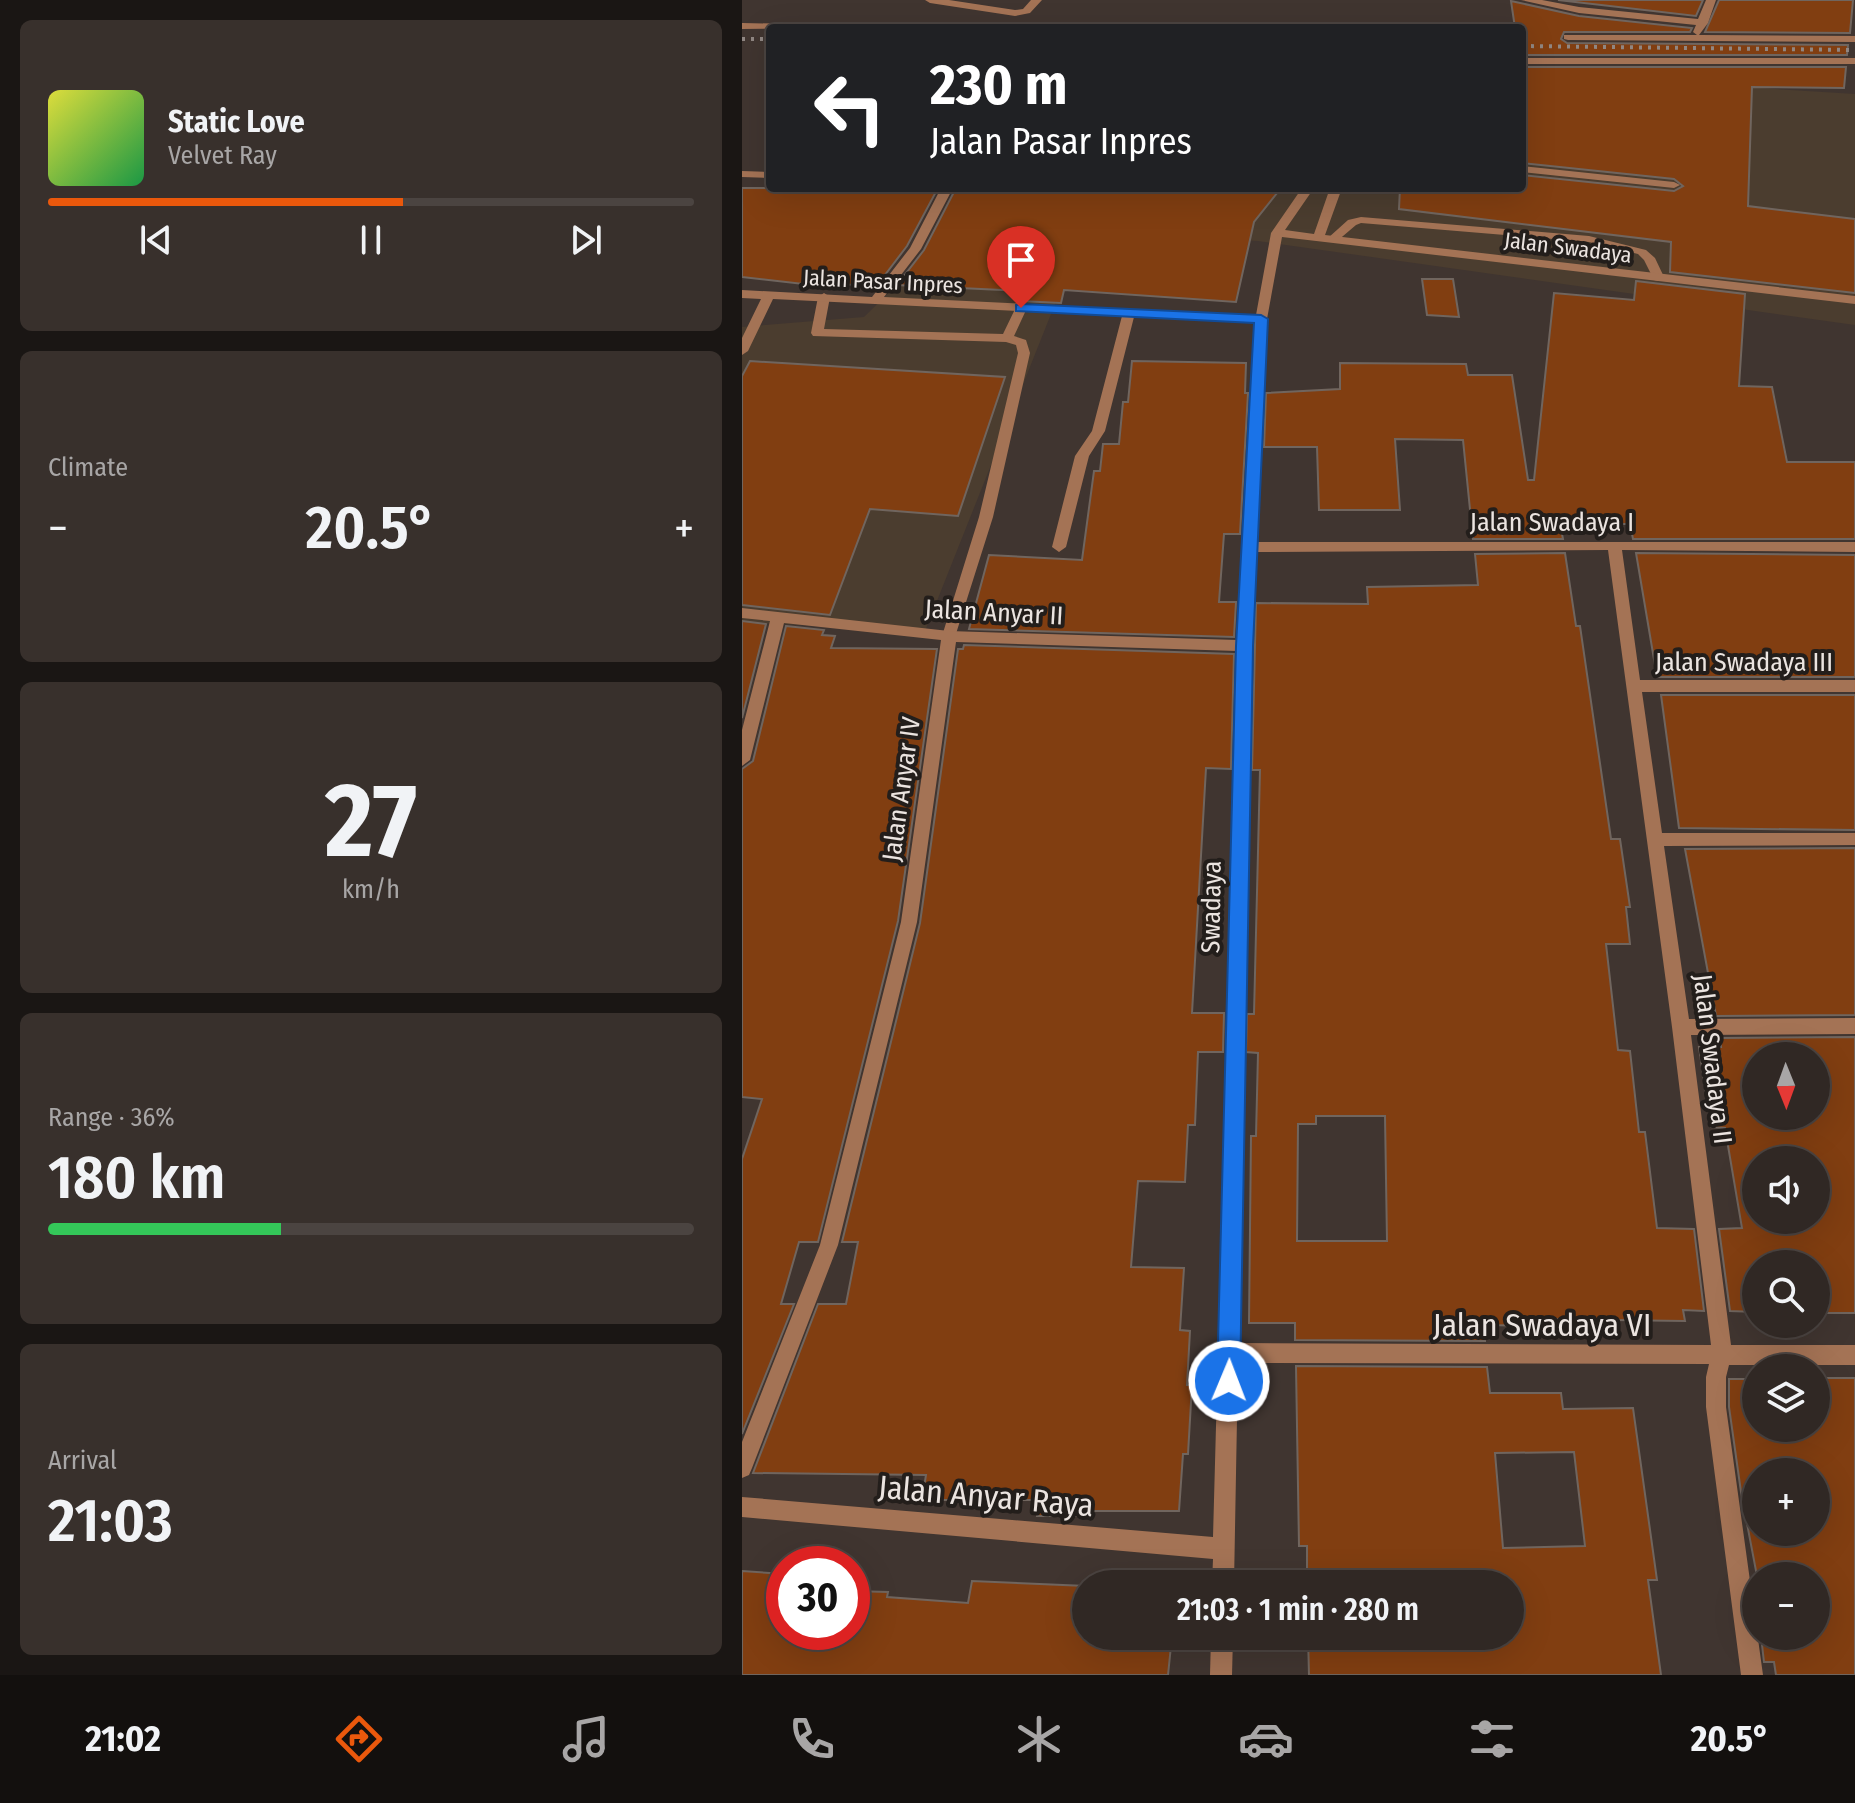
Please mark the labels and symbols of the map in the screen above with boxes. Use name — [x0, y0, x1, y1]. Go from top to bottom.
pin — [987, 226, 1055, 308]
street label: Jalan Swadaya — [1503, 226, 1633, 269]
street label: Jalan Pasar Inpres — [802, 264, 964, 299]
street label: Jalan Swadaya I — [1470, 507, 1634, 538]
street label: Jalan Anyar II — [924, 593, 1064, 632]
street label: Jalan Swadaya III — [1655, 647, 1833, 678]
street label: Jalan Anyar IV — [876, 714, 927, 863]
street label: Swadaya — [1195, 860, 1228, 954]
street label: Jalan Swadaya II — [1687, 972, 1738, 1146]
north arrow — [1742, 1042, 1830, 1130]
street label: Jalan Swadaya VI — [1433, 1306, 1651, 1344]
position arrow — [1187, 1339, 1271, 1423]
street label: Jalan Anyar Raya — [877, 1468, 1095, 1524]
speed limit sign: 30 — [766, 1546, 870, 1650]

